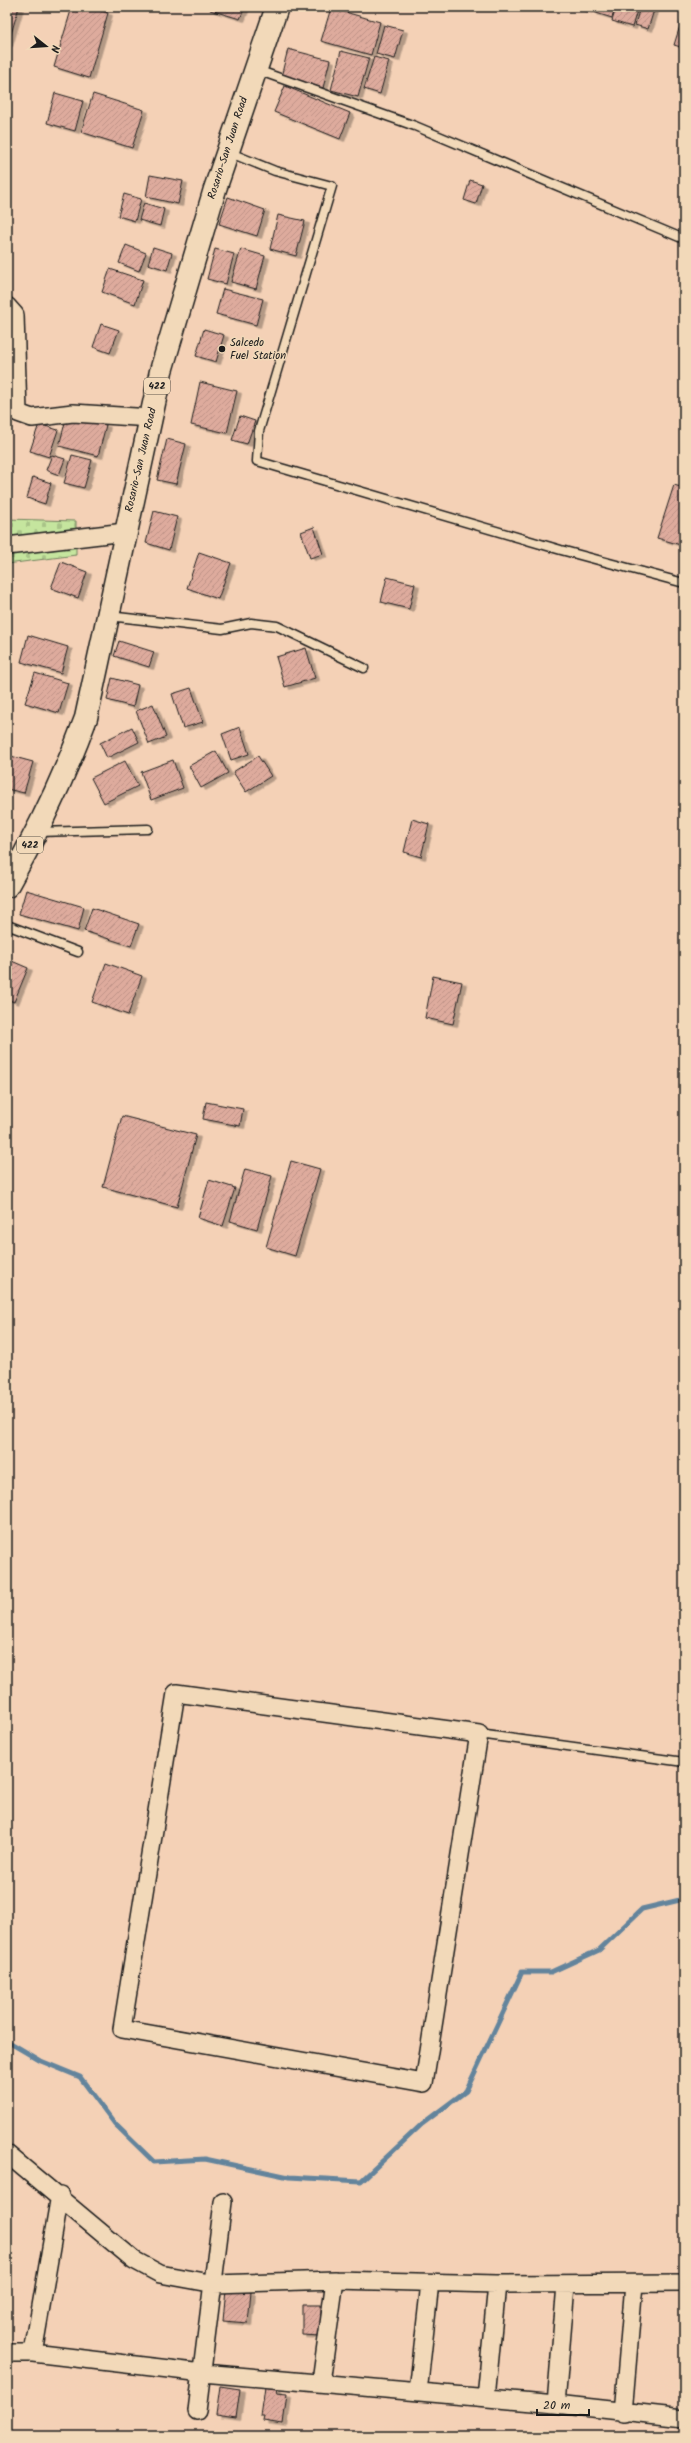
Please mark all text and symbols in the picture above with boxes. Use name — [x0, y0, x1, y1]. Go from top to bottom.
north arrow — [26, 26, 66, 66]
text: N — [45, 43, 64, 55]
street label: Rosario-San Juan Road — [203, 94, 253, 202]
place label: Salcedo Fuel Station — [230, 334, 286, 365]
marker: Salcedo Fuel Station — [217, 344, 227, 354]
road number: 422 — [144, 378, 170, 394]
street label: Rosario-San Juan Road — [120, 405, 162, 514]
road number: 422 — [17, 837, 43, 853]
scale bar — [537, 2391, 589, 2417]
text: 20 m — [543, 2396, 571, 2415]

